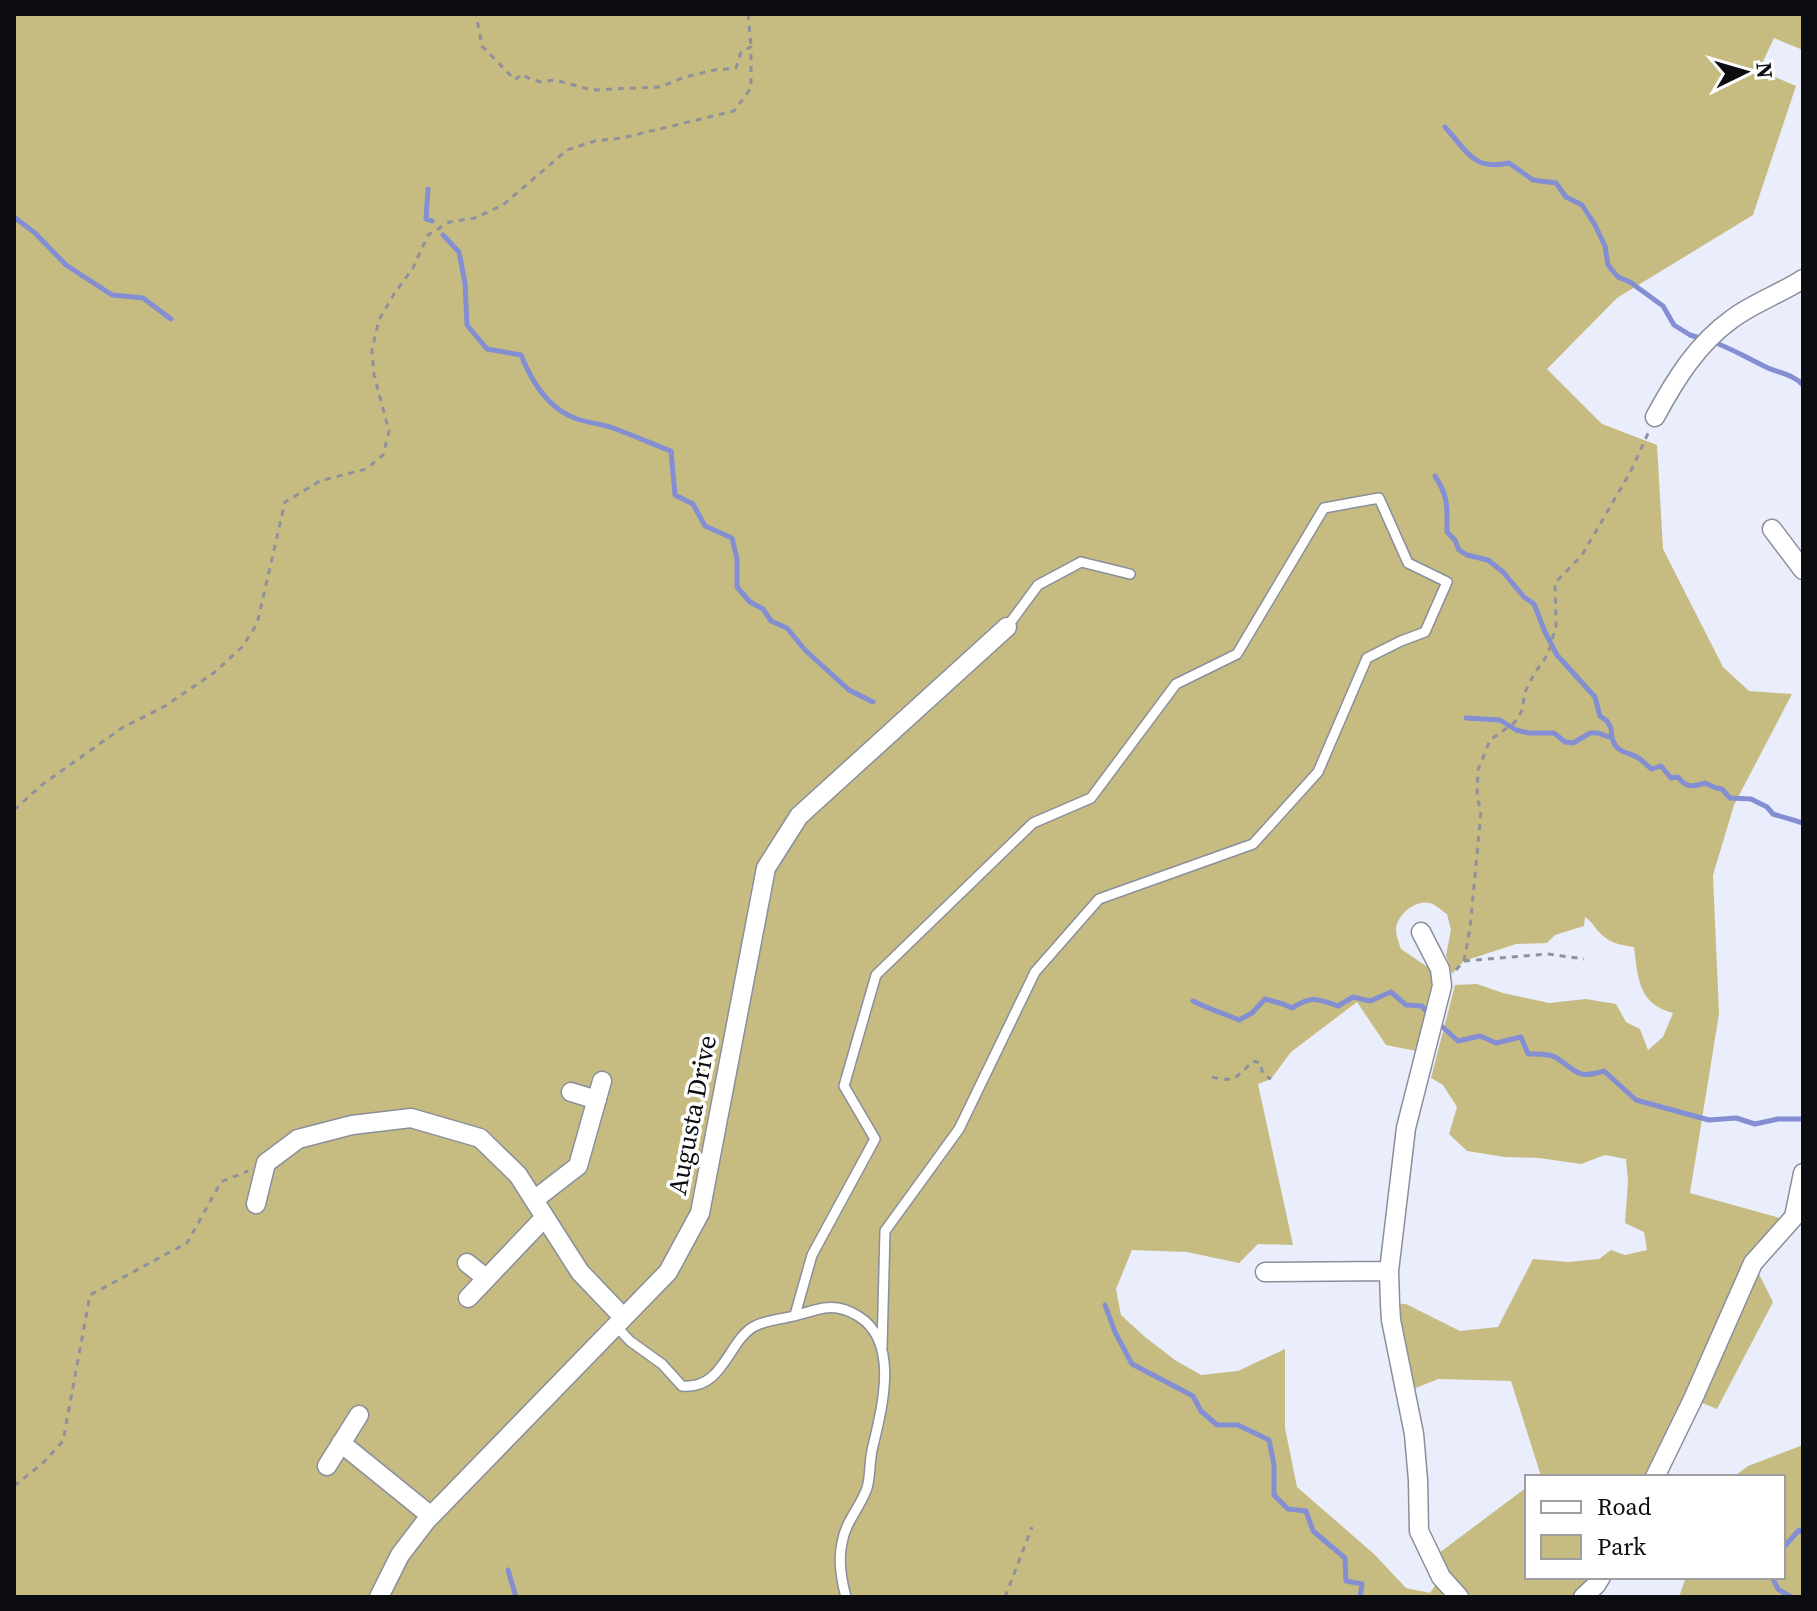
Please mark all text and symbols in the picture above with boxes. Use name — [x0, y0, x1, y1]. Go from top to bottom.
north arrow — [1705, 32, 1785, 112]
text: N — [1749, 61, 1781, 80]
street label: Augusta Drive — [659, 1032, 725, 1198]
legend — [1525, 1475, 1785, 1579]
text: Road — [1597, 1490, 1652, 1523]
text: Park — [1597, 1530, 1647, 1563]

